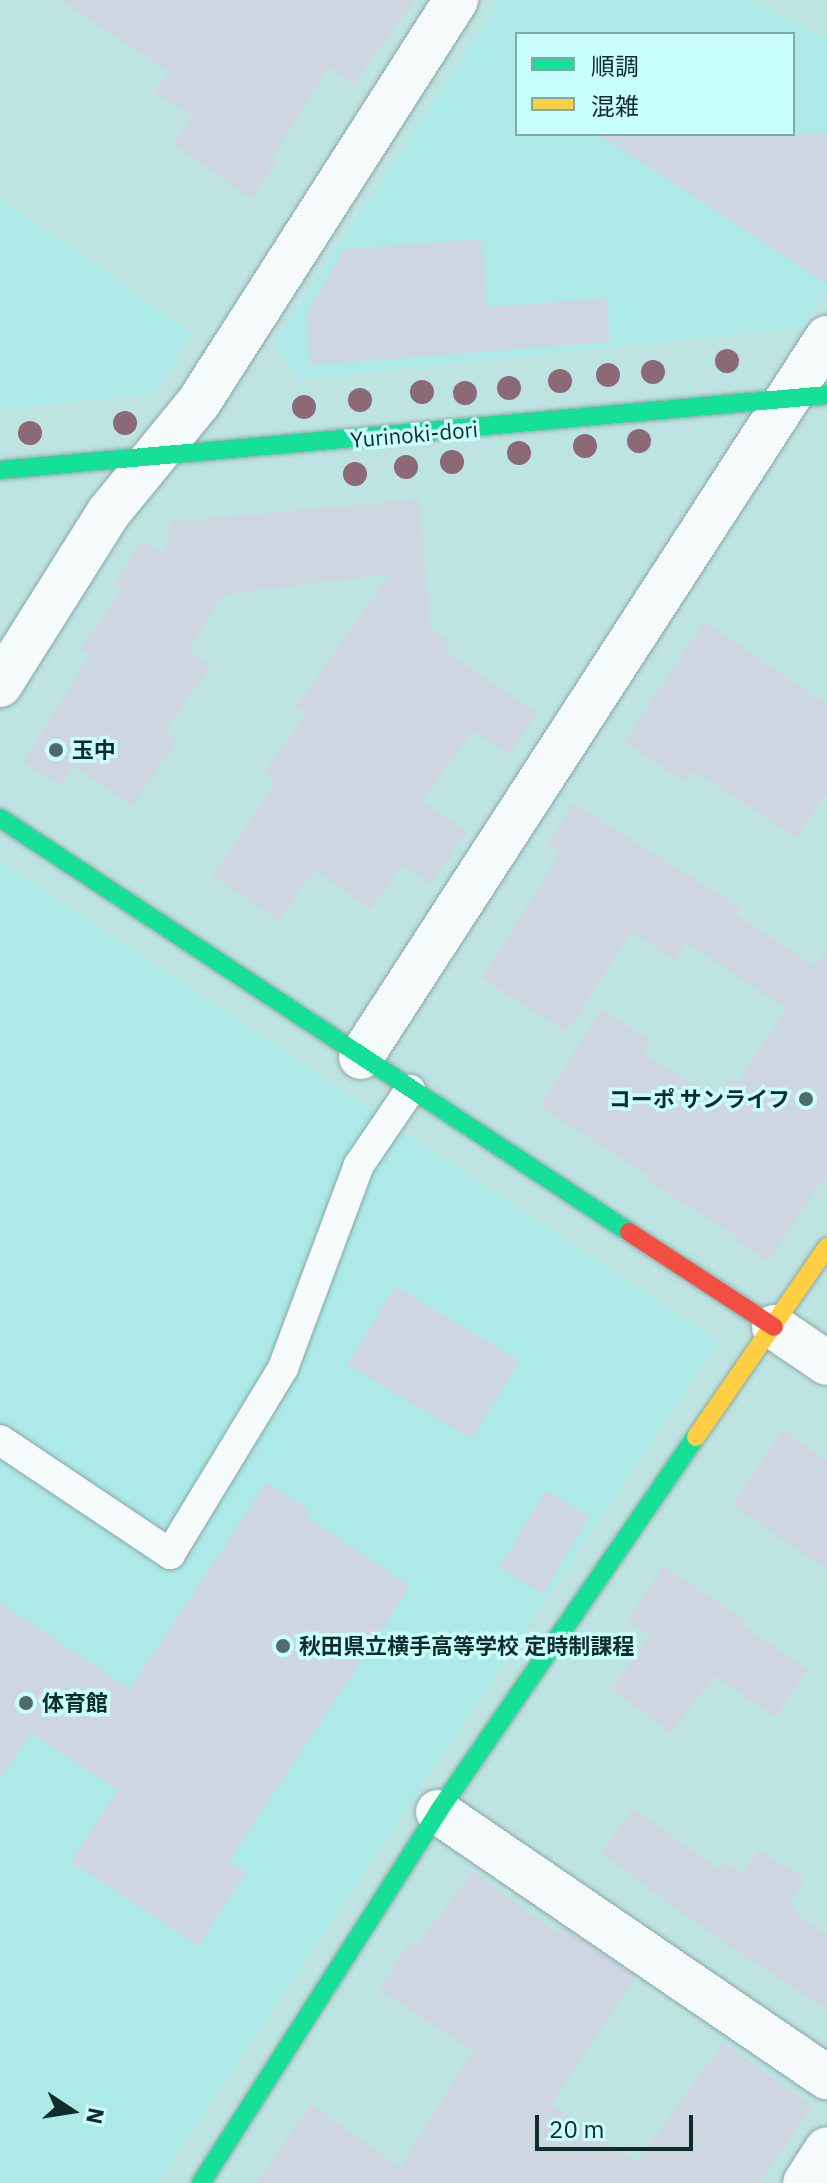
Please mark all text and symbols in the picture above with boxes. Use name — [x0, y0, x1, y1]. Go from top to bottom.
legend — [515, 32, 795, 136]
text: 順調 — [591, 50, 639, 82]
text: 混雑 — [591, 90, 639, 122]
street label: Yurinoki-dori — [349, 415, 479, 453]
place label: 玉中 — [72, 737, 116, 763]
marker: 玉中 — [47, 741, 65, 759]
place label: コーポ サンライフ — [609, 1086, 790, 1112]
marker: コーポ サンライフ — [797, 1090, 815, 1108]
place label: 秋田県立横手高等学校 定時制課程 — [299, 1633, 634, 1659]
marker: 秋田県立横手高等学校 定時制課程 — [274, 1637, 292, 1655]
place label: 体育館 — [42, 1690, 108, 1716]
marker: 体育館 — [17, 1694, 35, 1712]
north arrow — [32, 2071, 112, 2151]
scale bar — [539, 2099, 697, 2149]
text: N — [80, 2105, 112, 2127]
text: 20 m — [549, 2113, 604, 2145]

